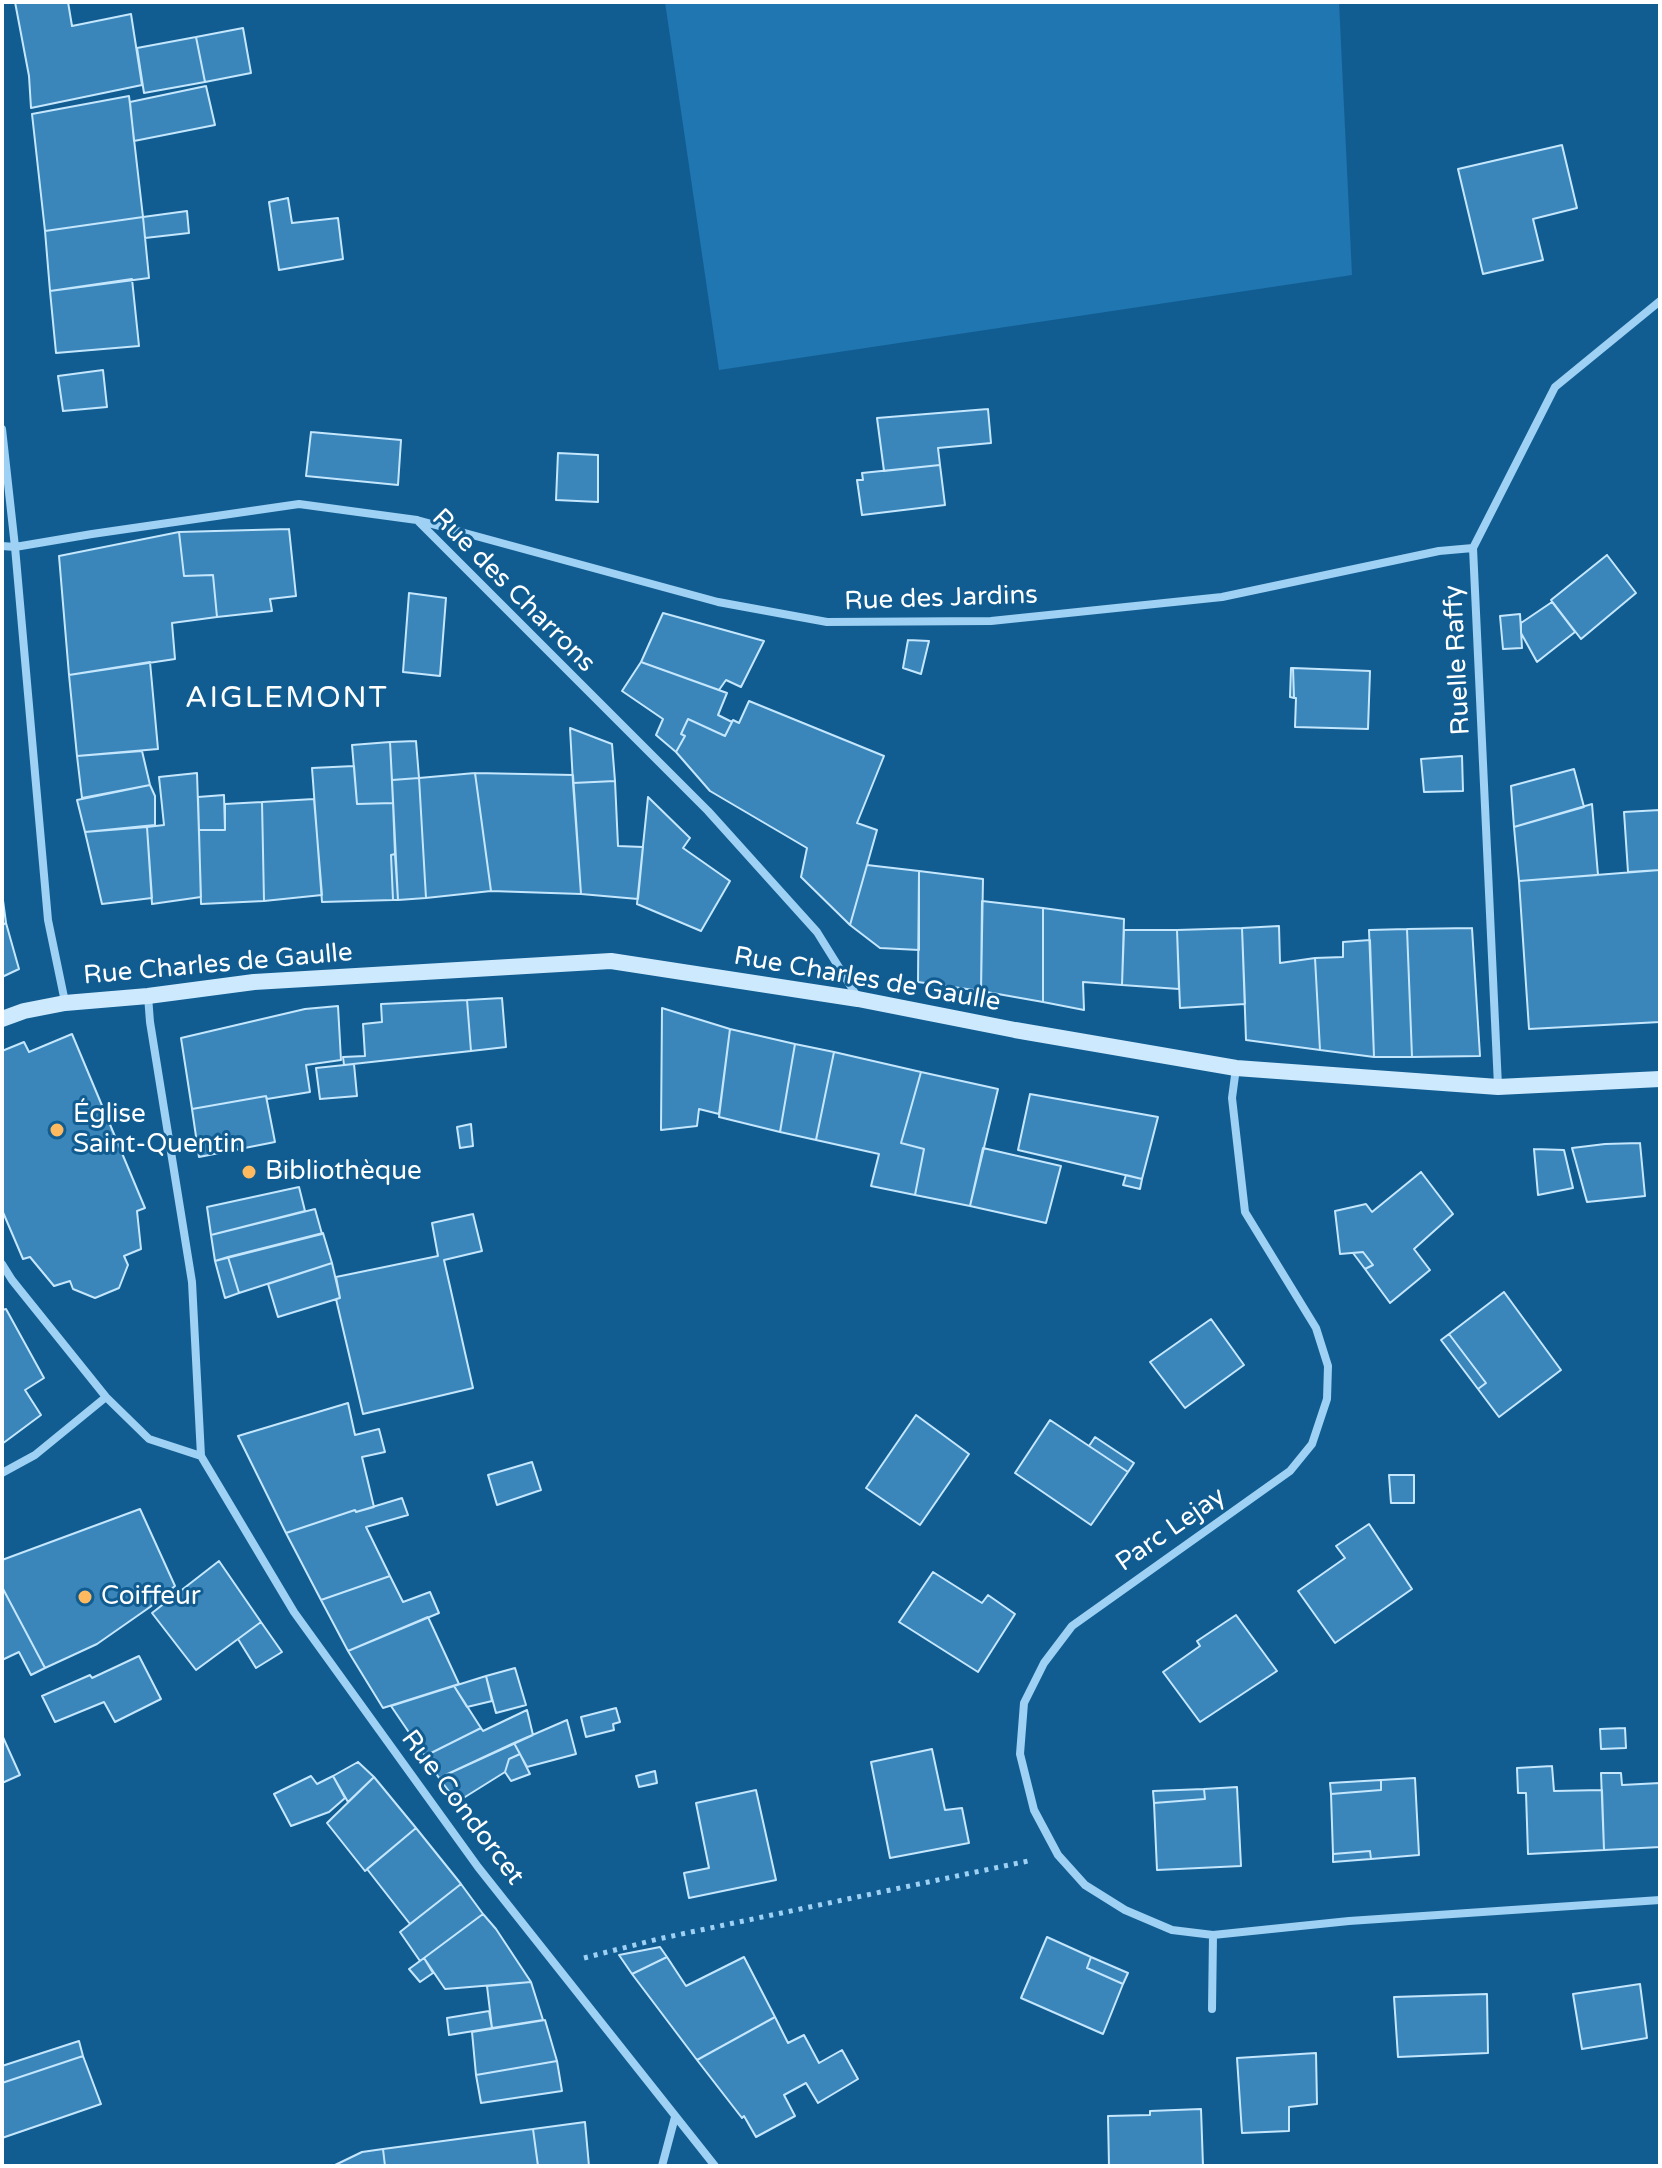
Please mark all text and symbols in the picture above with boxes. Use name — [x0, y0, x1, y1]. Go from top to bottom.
street label: Rue des Charrons — [425, 503, 601, 679]
street label: Rue des Jardins — [844, 580, 1038, 618]
street label: Ruelle Raffy — [1438, 584, 1478, 736]
district label: AIGLEMONT — [185, 681, 389, 717]
street label: Rue Charles de Gaulle — [82, 938, 354, 992]
street label: Rue Charles de Gaulle — [731, 941, 1003, 1019]
place label: Église Saint-Quentin — [73, 1099, 245, 1160]
marker: Église Saint-Quentin — [48, 1121, 66, 1139]
place label: Bibliothèque — [265, 1156, 422, 1188]
marker: Bibliothèque — [240, 1163, 258, 1181]
street label: Parc Lejay — [1110, 1481, 1232, 1579]
place label: Coiffeur — [101, 1581, 201, 1613]
marker: Coiffeur — [76, 1588, 94, 1606]
street label: Rue Condorcet — [394, 1725, 530, 1891]

